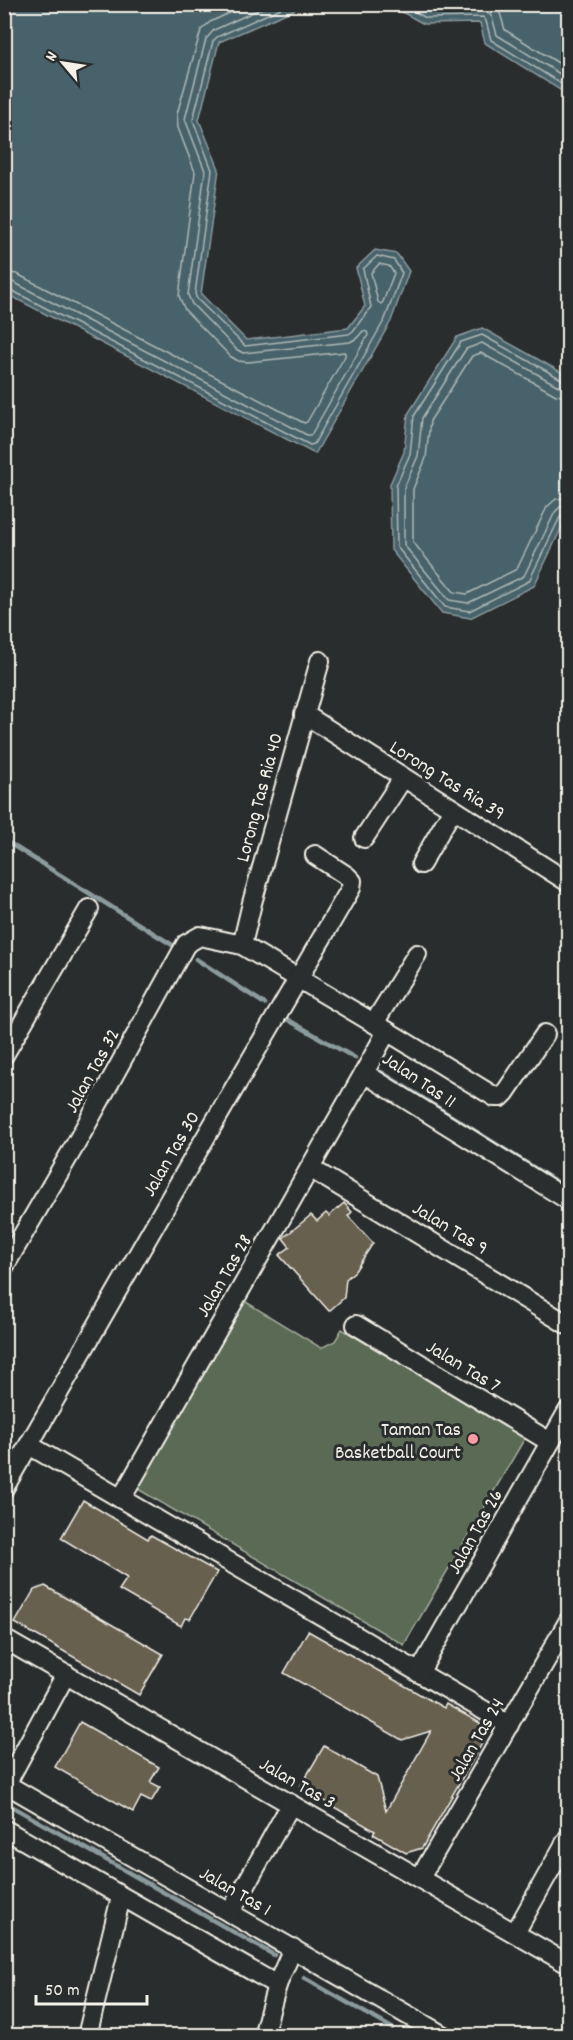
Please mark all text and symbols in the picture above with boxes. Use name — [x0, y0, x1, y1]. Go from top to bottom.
north arrow — [33, 33, 93, 93]
text: N — [40, 48, 64, 66]
street label: Lorong Tas Ria 40 — [230, 730, 292, 866]
street label: Lorong Tas Ria 39 — [383, 735, 510, 828]
street label: Jalan Tas 32 — [59, 1024, 128, 1119]
street label: Jalan Tas 11 — [376, 1046, 461, 1117]
street label: Jalan Tas 30 — [137, 1106, 208, 1203]
street label: Jalan Tas 9 — [406, 1196, 493, 1263]
street label: Jalan Tas 28 — [191, 1230, 261, 1323]
street label: Jalan Tas 7 — [420, 1334, 505, 1401]
place label: Taman Tas Basketball Court — [335, 1417, 461, 1468]
marker: Taman Tas Basketball Court — [466, 1432, 480, 1446]
street label: Jalan Tas 26 — [442, 1485, 512, 1580]
street label: Jalan Tas 24 — [442, 1694, 513, 1787]
street label: Jalan Tas 3 — [253, 1752, 340, 1818]
street label: Jalan Tas 1 — [193, 1861, 276, 1925]
scale bar — [36, 1968, 147, 2006]
text: 50 m — [45, 1979, 80, 2004]

